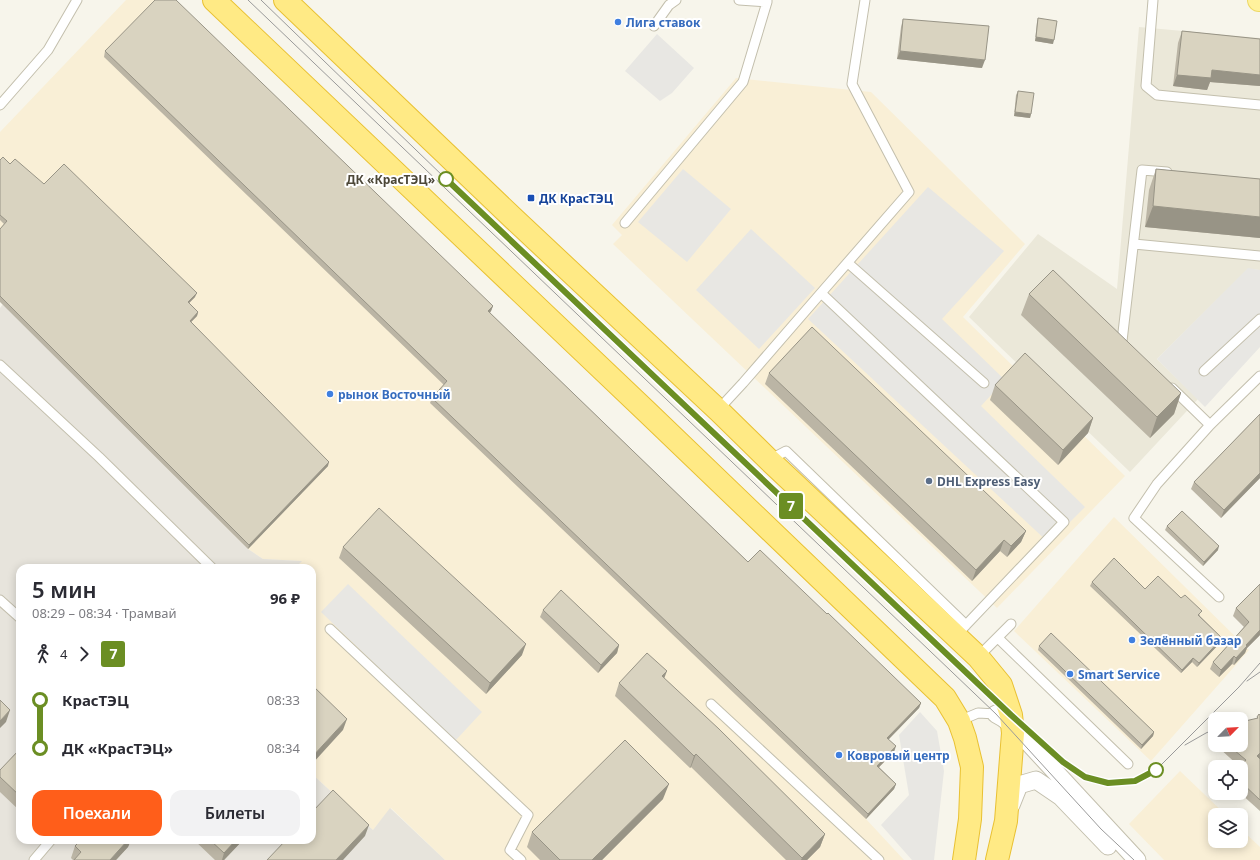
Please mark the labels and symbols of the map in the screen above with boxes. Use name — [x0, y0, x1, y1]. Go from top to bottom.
place label: Лига ставок — [626, 14, 701, 31]
marker: Лига ставок — [613, 17, 623, 27]
place label: ДК «КрасТЭЦ» — [346, 171, 435, 188]
marker: ДК «КрасТЭЦ» — [438, 171, 454, 187]
place label: ДК КрасТЭЦ — [539, 190, 614, 207]
marker: ДК КрасТЭЦ — [526, 193, 536, 203]
place label: рынок Восточный — [338, 386, 451, 403]
marker: рынок Восточный — [325, 389, 335, 399]
place label: DHL Express Easy — [937, 473, 1040, 490]
marker: DHL Express Easy — [924, 476, 934, 486]
line badge: 7 — [778, 493, 804, 519]
place label: Зелённый базар — [1140, 632, 1242, 649]
marker: Зелённый базар — [1127, 635, 1137, 645]
place label: Smart Service — [1078, 666, 1160, 683]
marker: Smart Service — [1065, 669, 1075, 679]
north arrow — [1208, 712, 1248, 752]
place label: Ковровый центр — [847, 747, 950, 764]
marker: Ковровый центр — [834, 750, 844, 760]
unlabelled marker — [1148, 762, 1164, 778]

